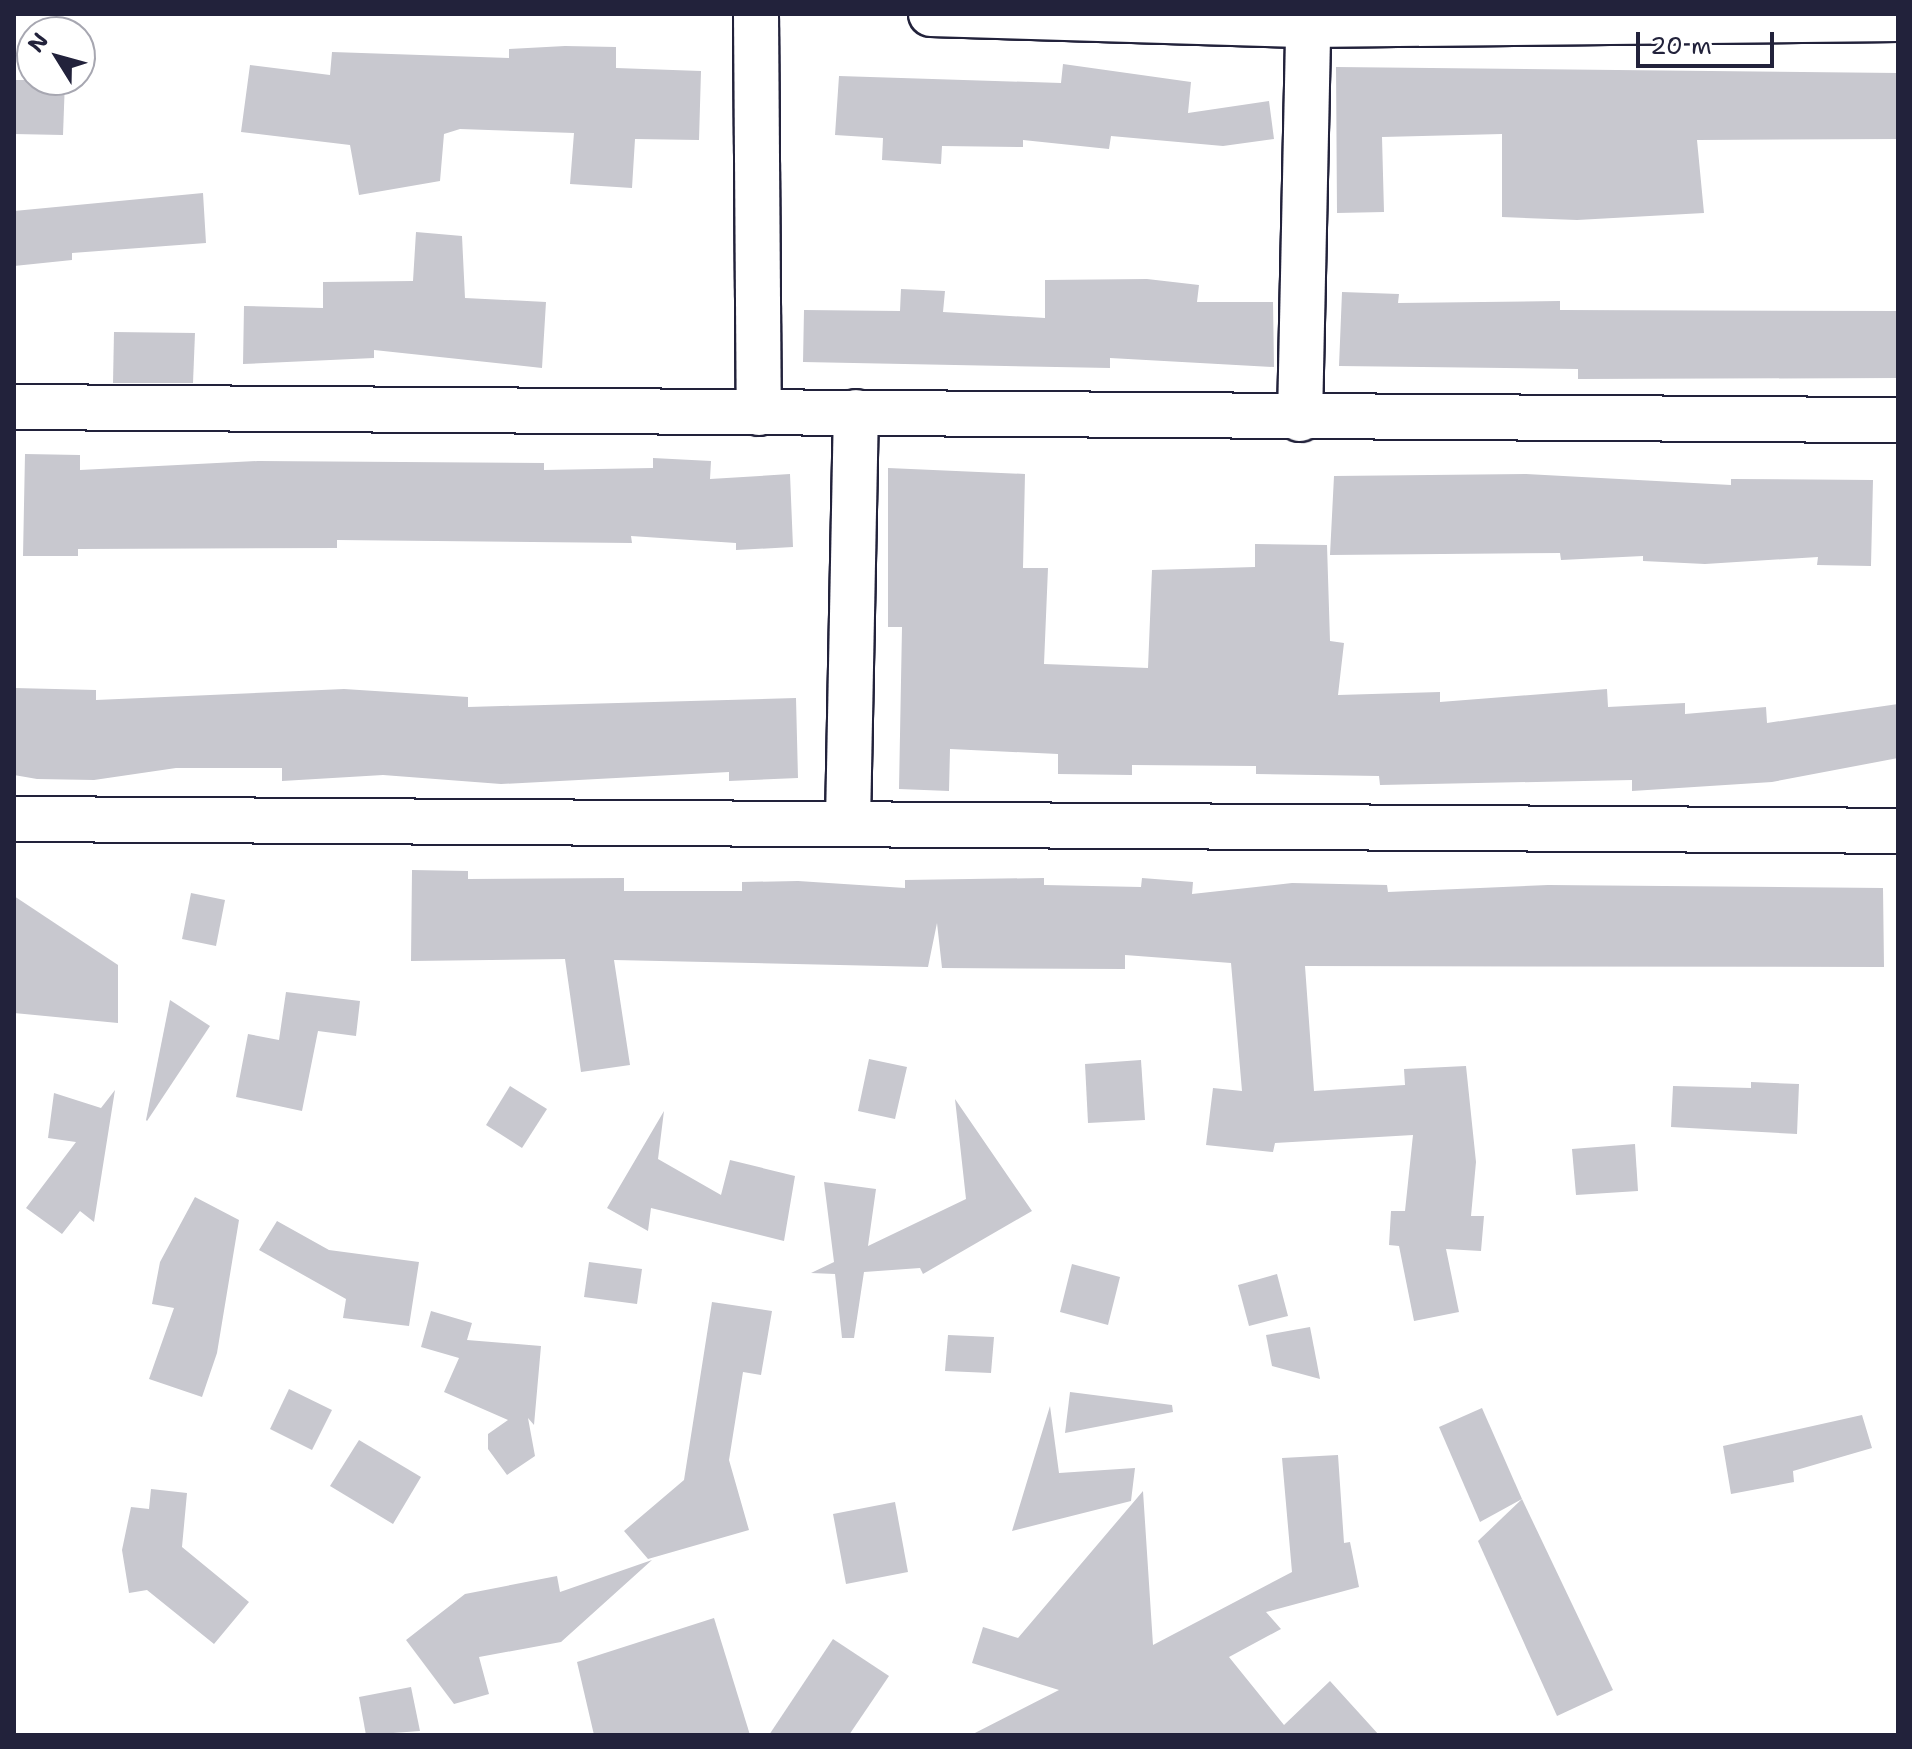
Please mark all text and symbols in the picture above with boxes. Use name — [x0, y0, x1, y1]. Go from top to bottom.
north arrow — [16, 16, 96, 96]
scale bar — [1640, 16, 1778, 66]
text: N — [21, 27, 55, 58]
text: 20 m — [1650, 30, 1712, 62]

